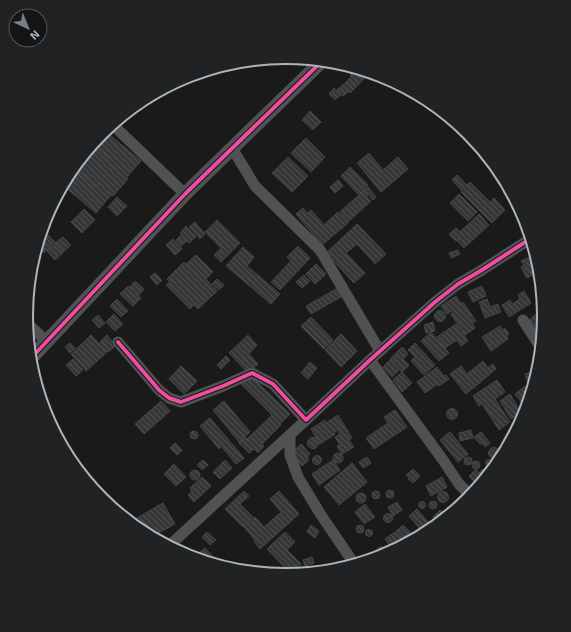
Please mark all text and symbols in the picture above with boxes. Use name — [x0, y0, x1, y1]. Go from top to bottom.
north arrow — [8, 8, 48, 48]
text: N — [28, 28, 43, 43]

